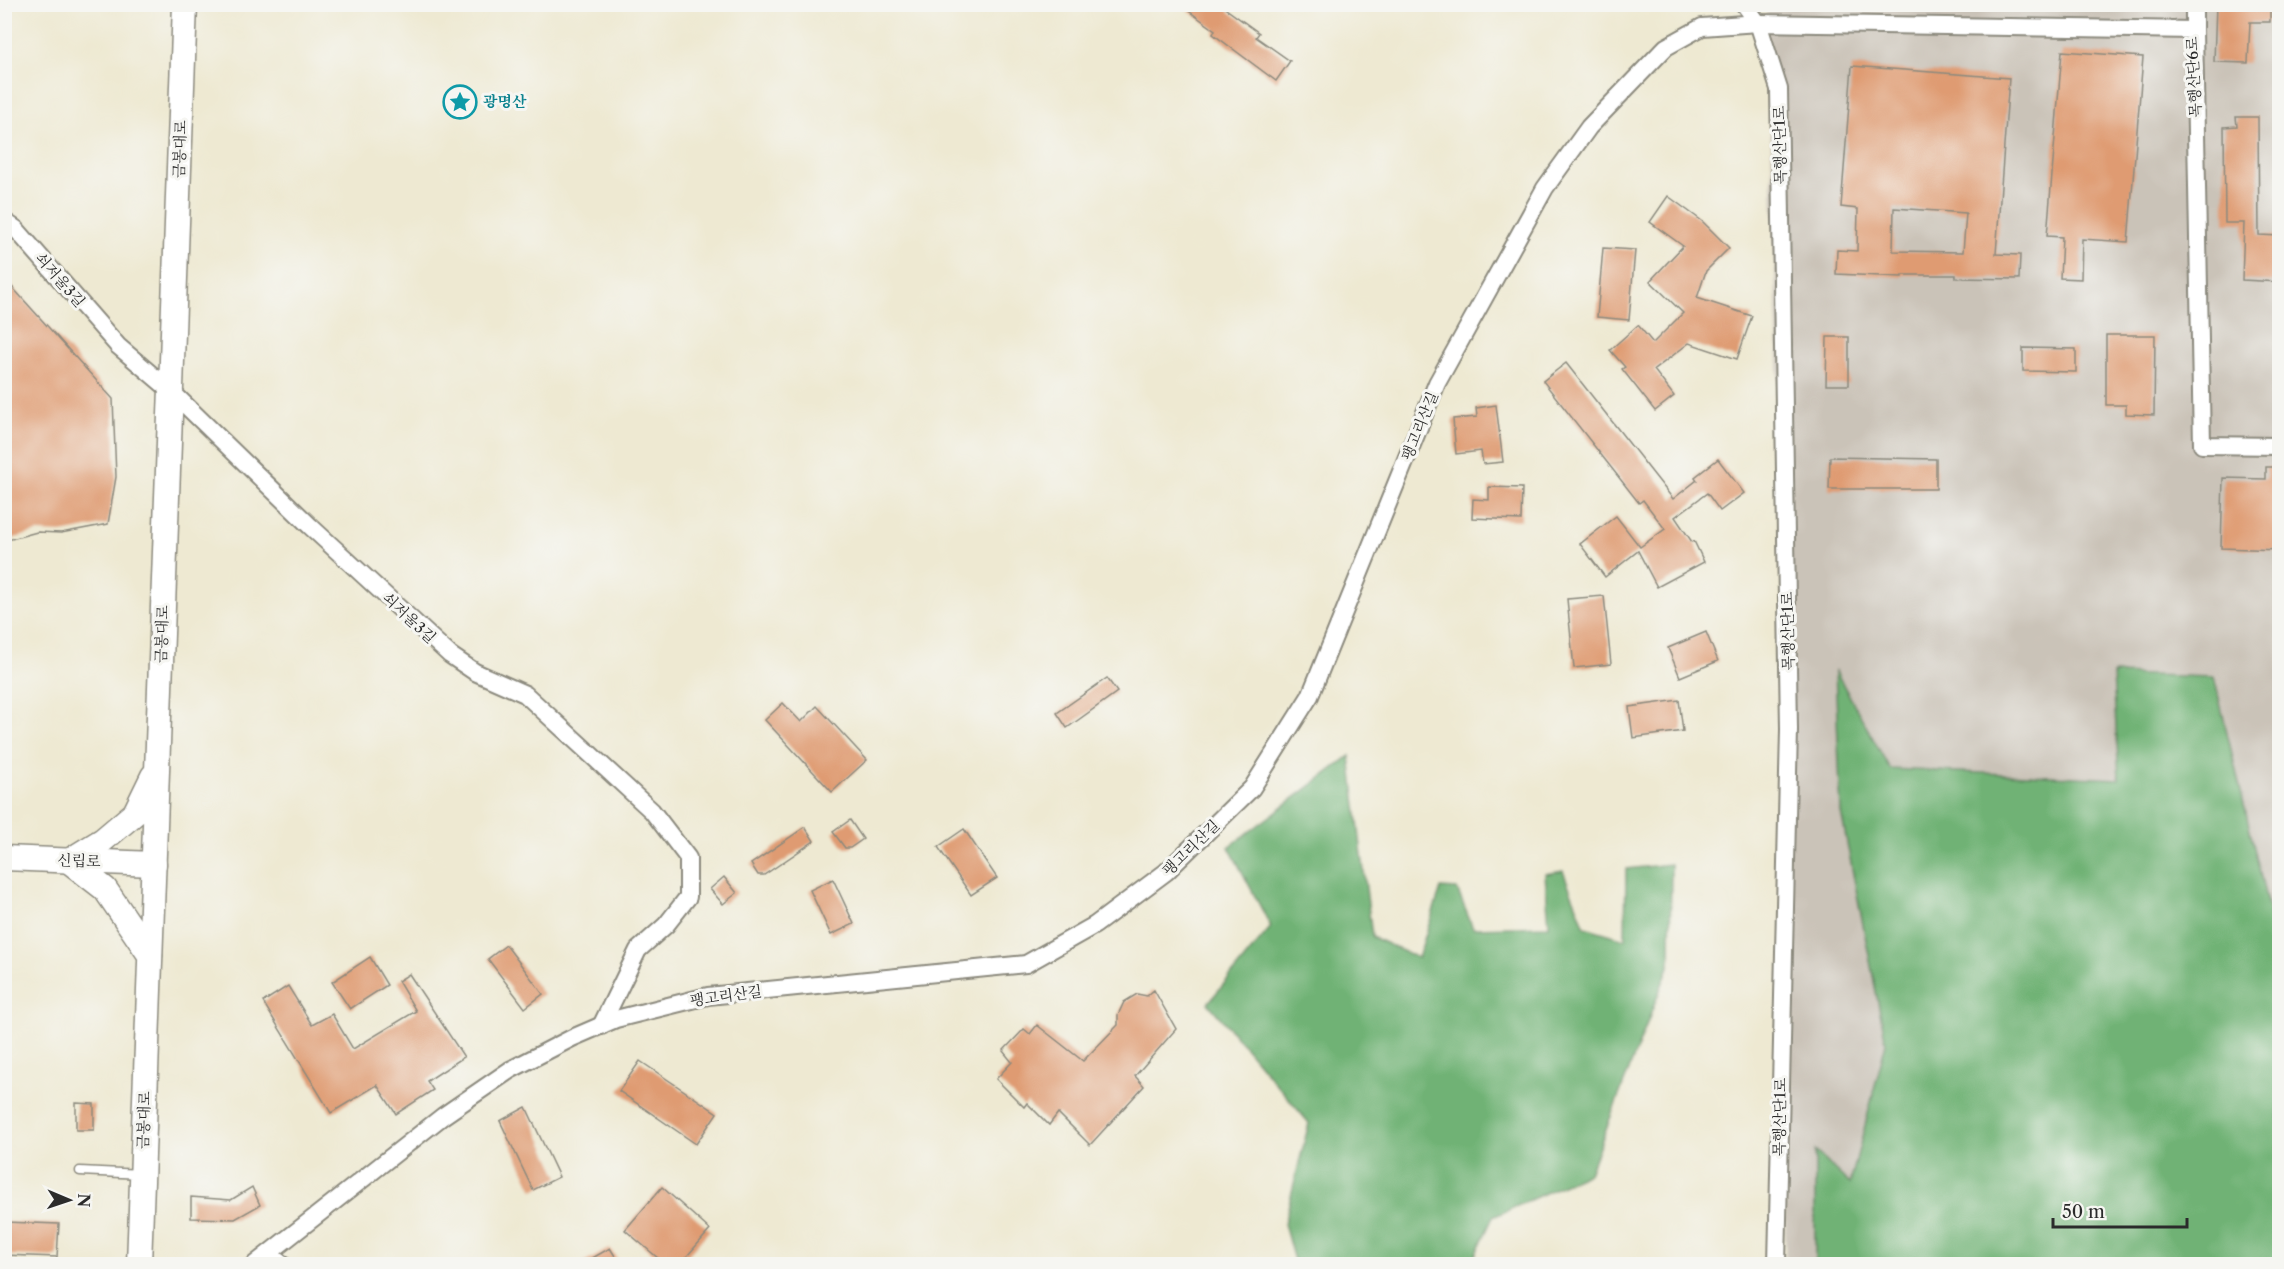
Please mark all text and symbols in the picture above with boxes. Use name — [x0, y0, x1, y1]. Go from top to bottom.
street label: 목행산단6로 — [2182, 35, 2205, 118]
place icon: 광명산 — [442, 84, 478, 120]
place label: 광명산 — [483, 92, 527, 111]
street label: 목행산단1로 — [1769, 105, 1790, 185]
street label: 금봉대로 — [169, 119, 190, 178]
street label: 쇠저울3길 — [31, 248, 89, 311]
street label: 팽고리산길 — [1397, 389, 1442, 463]
street label: 쇠저울3길 — [379, 588, 440, 647]
street label: 목행산단1로 — [1777, 591, 1798, 671]
street label: 금봉대로 — [151, 604, 172, 663]
street label: 팽고리산길 — [1158, 816, 1223, 880]
street label: 신립로 — [57, 850, 102, 871]
street label: 팽고리산길 — [689, 981, 763, 1010]
street label: 목행산단1로 — [1769, 1077, 1790, 1157]
street label: 금봉대로 — [133, 1090, 154, 1149]
north arrow — [39, 1170, 99, 1230]
scale bar — [2053, 1191, 2186, 1229]
text: N — [74, 1193, 94, 1208]
text: 50 m — [2062, 1201, 2105, 1223]

